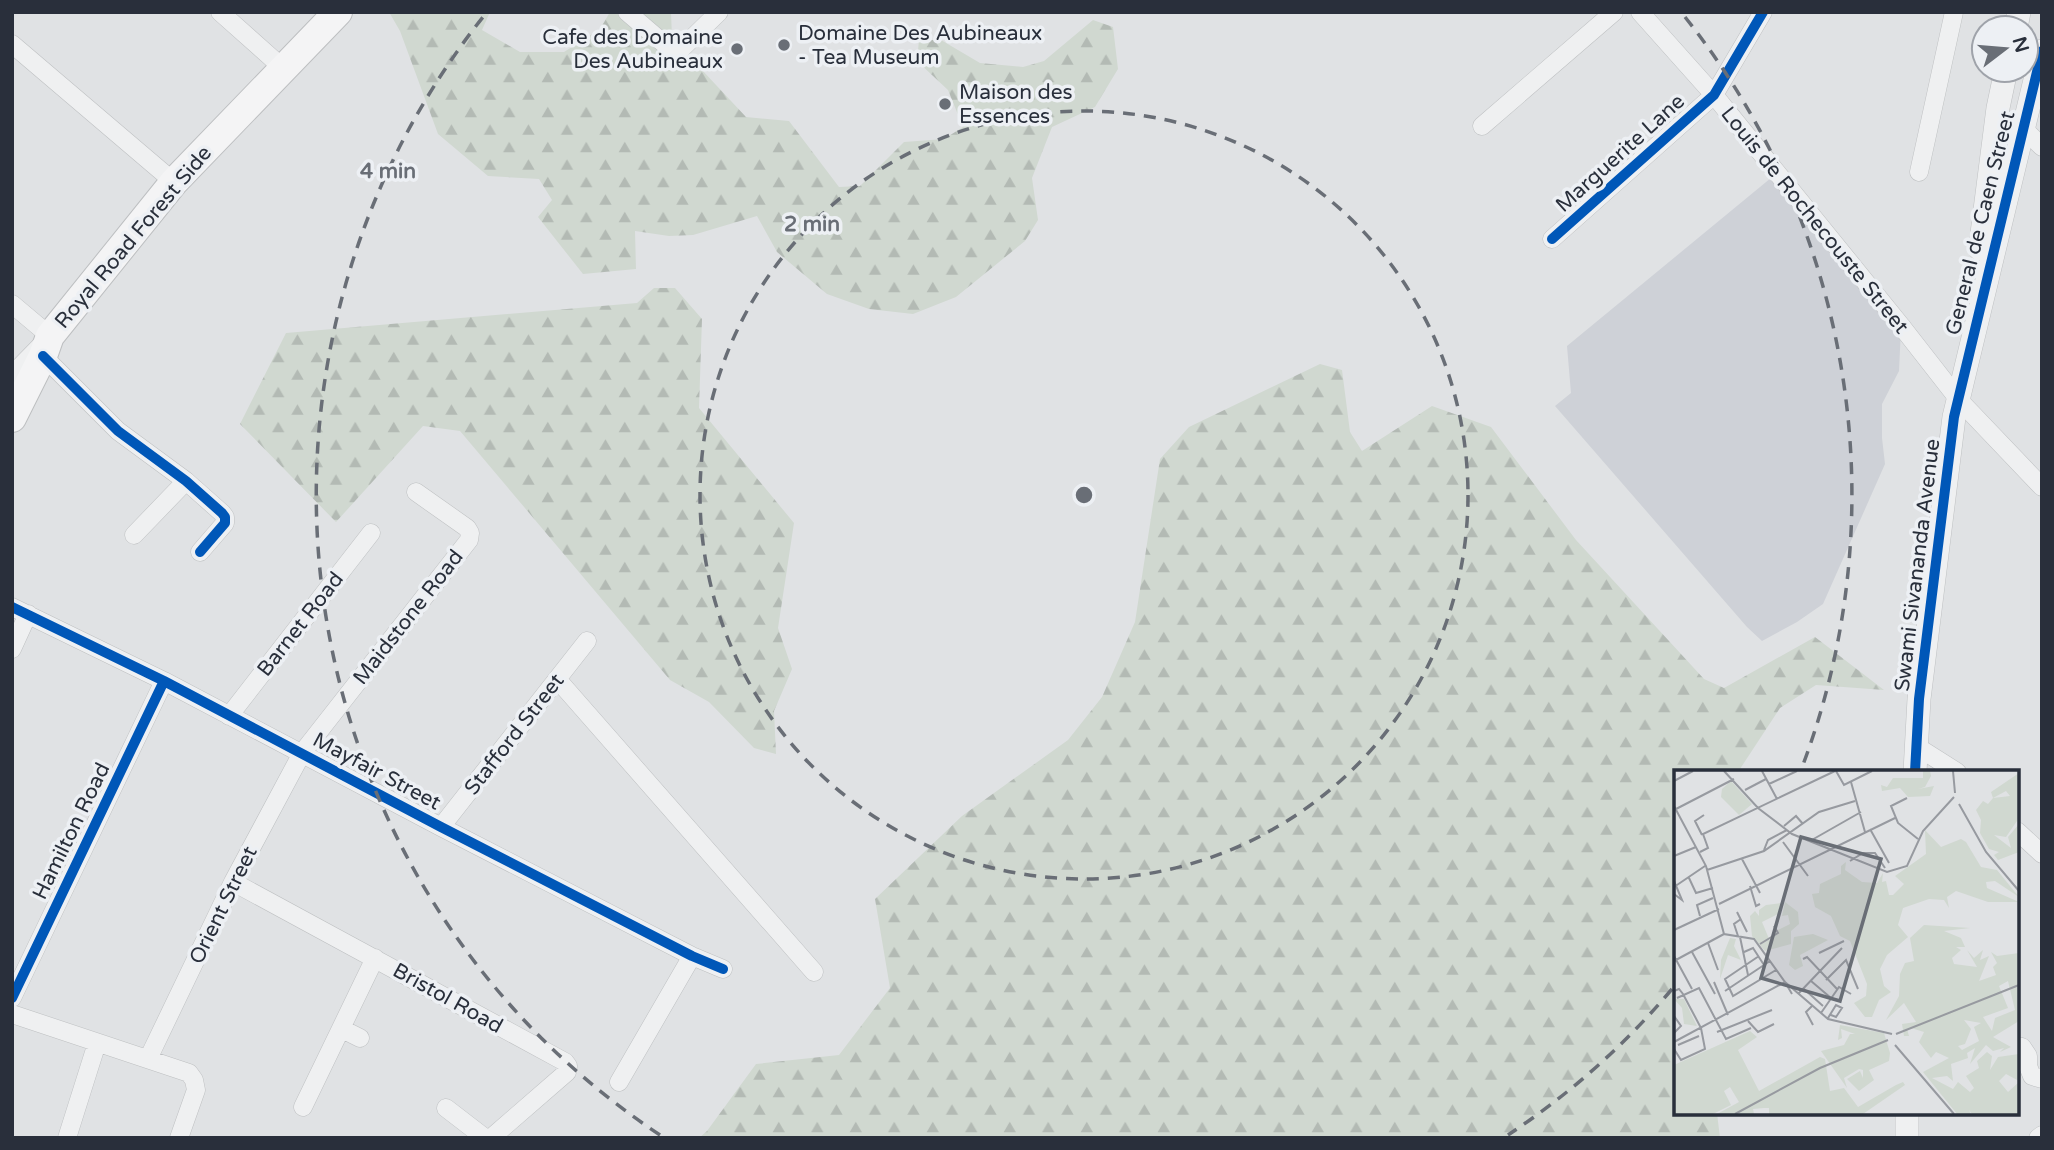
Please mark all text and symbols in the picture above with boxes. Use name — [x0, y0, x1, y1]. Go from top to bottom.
north arrow — [1970, 14, 2040, 84]
place label: Domaine Des Aubineaux - Tea Museum — [798, 21, 1042, 70]
place label: Cafe des Domaine Des Aubineaux — [542, 25, 723, 74]
text: N — [2008, 34, 2033, 55]
marker: Domaine Des Aubineaux - Tea Museum — [776, 37, 792, 53]
marker: Cafe des Domaine Des Aubineaux — [729, 41, 745, 57]
place label: Maison des Essences — [959, 80, 1073, 129]
street label: Marguerite Lane — [1551, 89, 1690, 218]
marker: Maison des Essences — [937, 96, 953, 112]
street label: Louis de Rochecouste Street — [1715, 102, 1914, 339]
street label: General de Caen Street — [1941, 108, 2020, 338]
street label: Royal Road Forest Side — [50, 141, 217, 334]
text: 4 min — [360, 159, 416, 184]
text: 2 min — [784, 212, 840, 237]
street label: Swami Sivananda Avenue — [1890, 437, 1945, 693]
centre of rings — [1072, 483, 1096, 507]
street label: Maidstone Road — [348, 545, 469, 690]
street label: Barnet Road — [252, 567, 349, 681]
street label: Stafford Street — [459, 669, 569, 800]
street label: Mayfair Street — [308, 727, 445, 816]
street label: Hamilton Road — [28, 759, 115, 904]
inset map — [1674, 770, 2019, 1115]
street label: Orient Street — [184, 842, 263, 968]
street label: Bristol Road — [388, 958, 507, 1039]

